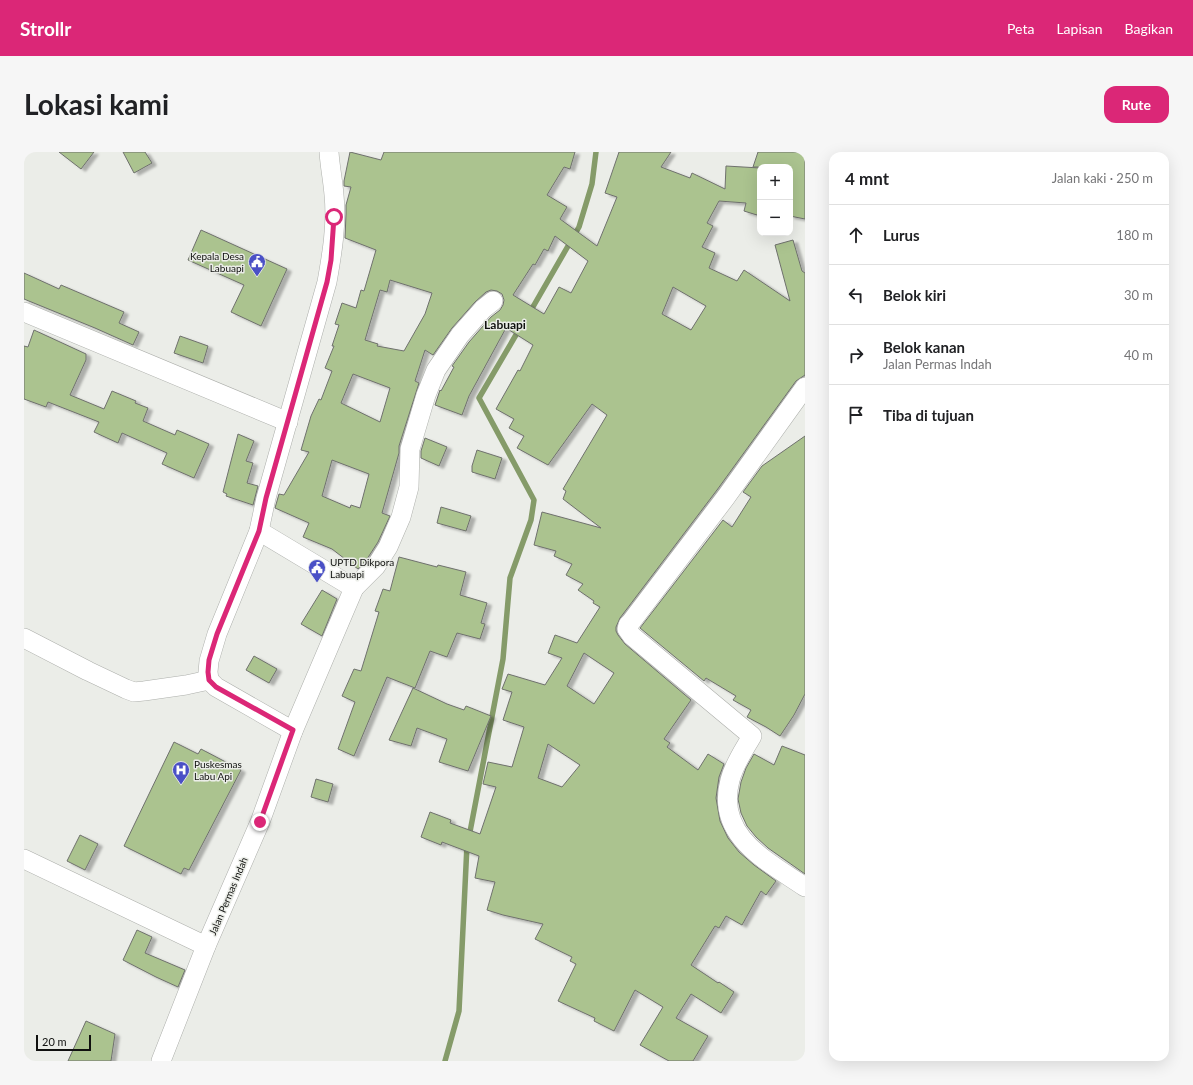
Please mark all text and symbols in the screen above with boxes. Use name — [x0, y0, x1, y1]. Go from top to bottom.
text: Strollr — [20, 17, 71, 40]
text: Peta — [1007, 20, 1034, 37]
text: Lapisan — [1056, 20, 1103, 37]
text: Bagikan — [1125, 20, 1173, 37]
button: Rute — [1104, 86, 1169, 123]
text: Lokasi kami — [24, 87, 169, 121]
map controls — [757, 164, 793, 236]
button: + — [757, 164, 793, 200]
text: 4 mnt — [845, 168, 889, 189]
text: Jalan kaki · 250 m — [1052, 170, 1153, 186]
button: − — [757, 200, 793, 236]
route start — [325, 208, 343, 226]
icon: ahead — [845, 224, 867, 246]
text: Lurus — [883, 226, 920, 244]
text: 180 m — [1116, 227, 1153, 243]
place label: Kepala Desa Labuapi — [190, 250, 244, 274]
public building icon: Kepala Desa Labuapi — [247, 252, 267, 277]
icon: left — [845, 284, 867, 306]
text: Belok kiri — [883, 286, 946, 304]
text: 30 m — [1124, 287, 1153, 303]
district label: Labuapi — [484, 317, 526, 332]
text: Belok kanan — [883, 338, 965, 356]
icon: right — [845, 344, 867, 366]
text: 40 m — [1124, 347, 1153, 363]
text: Jalan Permas Indah — [883, 356, 992, 372]
icon: arrive — [845, 404, 867, 426]
text: Tiba di tujuan — [883, 406, 974, 424]
place label: UPTD Dikpora Labuapi — [330, 556, 394, 580]
public building icon: UPTD Dikpora Labuapi — [307, 558, 327, 583]
place label: Puskesmas Labu Api — [194, 758, 242, 782]
hospital icon: Puskesmas Labu Api — [171, 760, 191, 785]
route end — [251, 813, 269, 831]
street label: Jalan Permas Indah — [206, 855, 250, 937]
scale bar — [36, 1033, 91, 1052]
text: 20 m — [42, 1035, 67, 1048]

